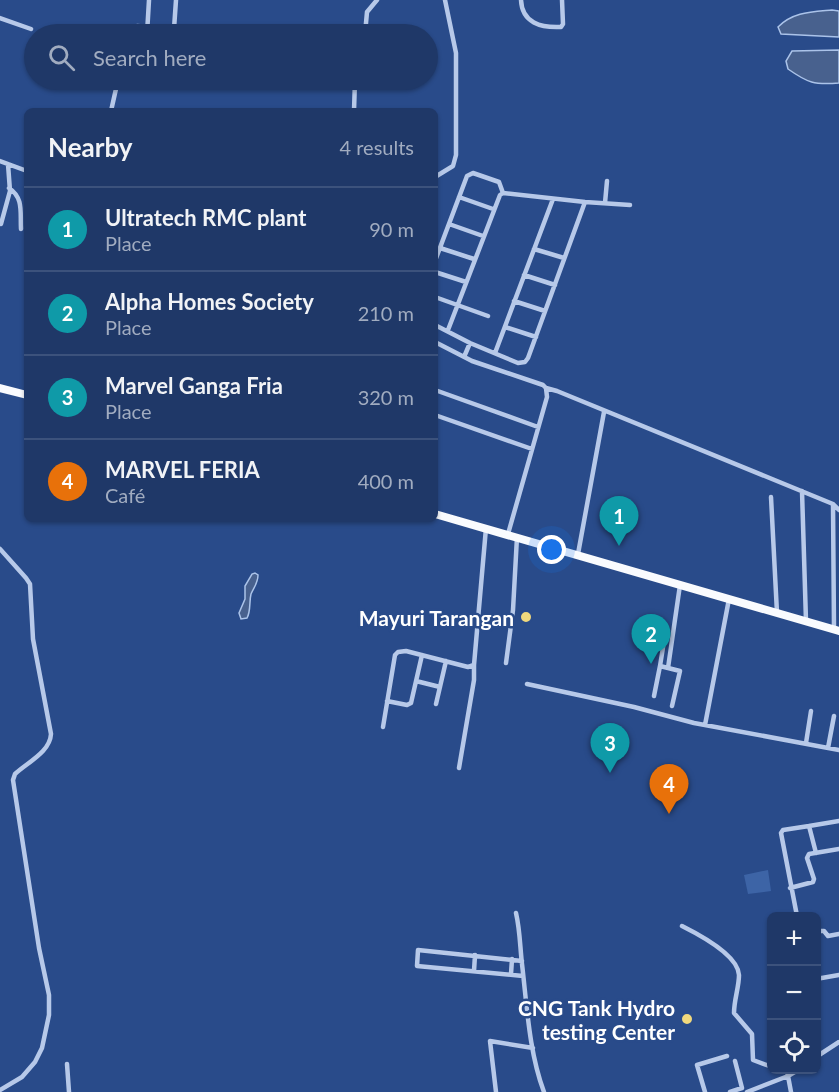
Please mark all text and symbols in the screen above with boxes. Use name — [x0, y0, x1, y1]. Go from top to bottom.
search box — [24, 24, 438, 90]
icon: search — [45, 41, 78, 74]
text: Search here — [93, 44, 206, 71]
text: Nearby — [48, 131, 133, 163]
text: 4 results — [339, 135, 414, 159]
text: Ultratech RMC plant — [105, 204, 306, 231]
text: 1 — [62, 217, 73, 241]
text: 90 m — [369, 217, 414, 241]
text: Place — [105, 231, 152, 255]
text: Alpha Homes Society — [105, 288, 314, 315]
text: 2 — [62, 301, 73, 325]
text: 210 m — [358, 301, 414, 325]
text: Place — [105, 315, 152, 339]
text: Marvel Ganga Fria — [105, 372, 283, 399]
text: 3 — [62, 385, 73, 409]
text: 320 m — [358, 385, 414, 409]
text: Place — [105, 399, 152, 423]
text: MARVEL FERIA — [105, 456, 260, 483]
text: 4 — [62, 469, 73, 493]
text: 400 m — [358, 469, 414, 493]
text: Café — [105, 483, 145, 507]
pin: 1 — [600, 496, 638, 546]
your location — [537, 535, 566, 564]
place label: Mayuri Tarangan — [359, 605, 514, 630]
marker: Mayuri Tarangan — [519, 610, 533, 624]
pin: 2 — [632, 614, 670, 664]
pin: 3 — [590, 724, 630, 773]
pin: 4 — [650, 764, 688, 814]
map controls — [767, 912, 821, 1074]
button: + — [767, 912, 821, 966]
button: − — [767, 966, 821, 1020]
place label: CNG Tank Hydro testing Center — [518, 995, 675, 1044]
marker: CNG Tank Hydro testing Center — [680, 1012, 694, 1026]
button: locate — [767, 1020, 821, 1074]

